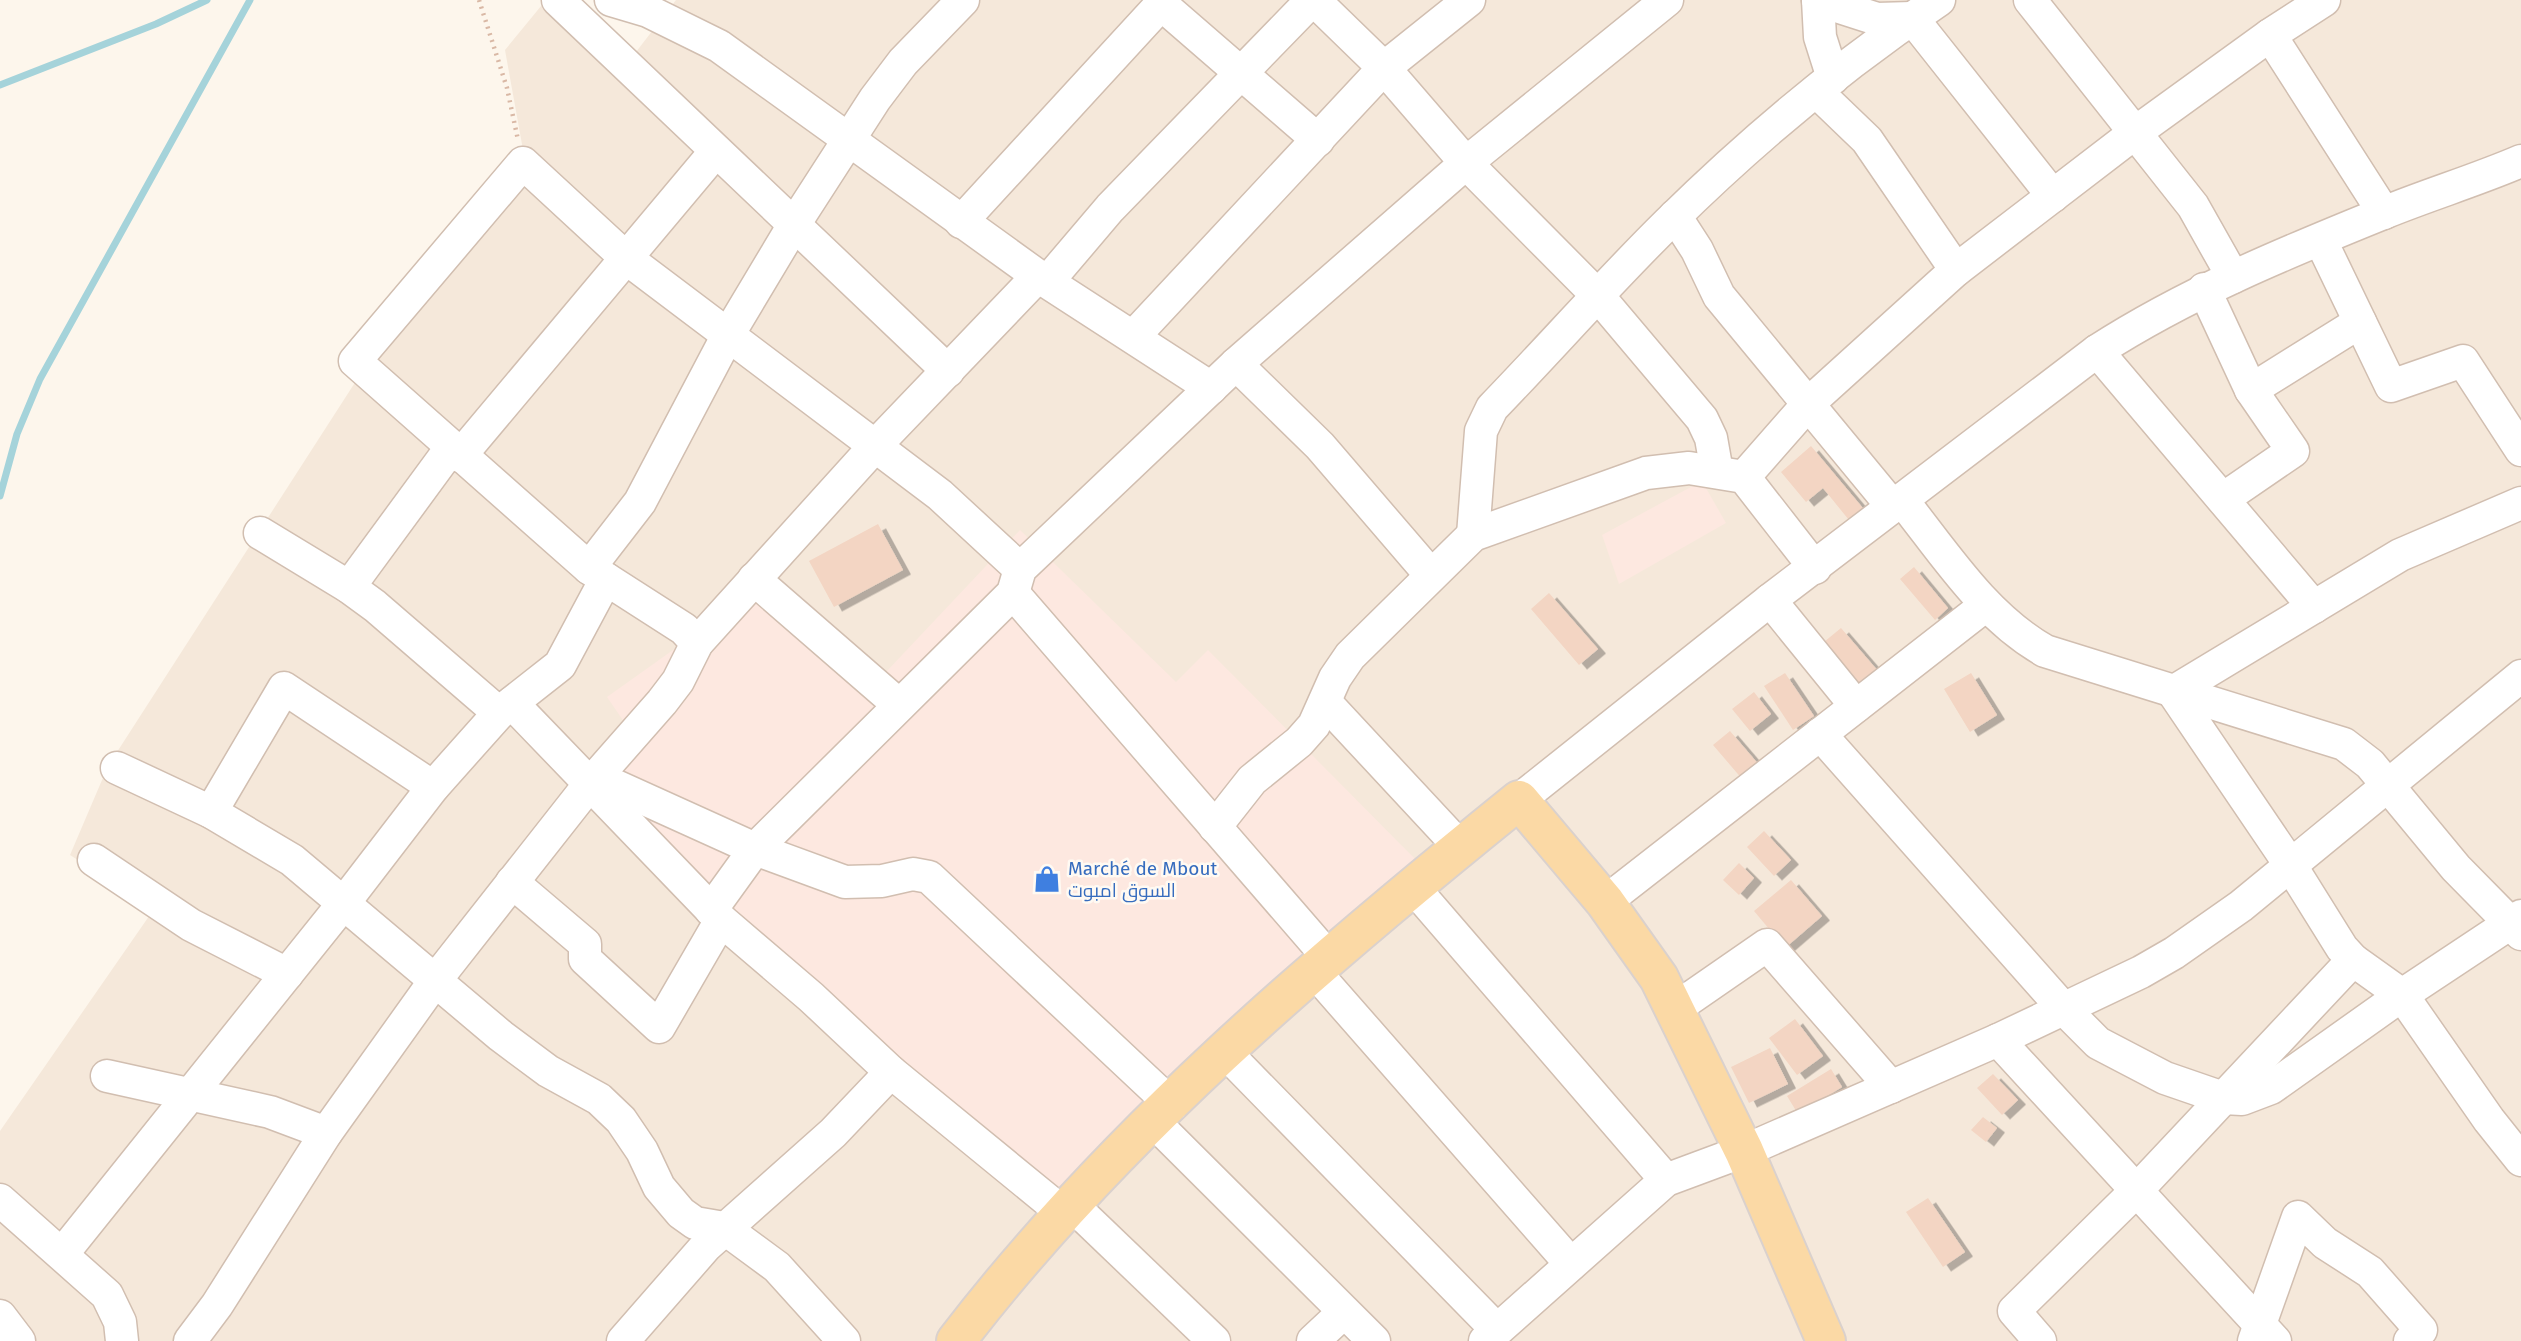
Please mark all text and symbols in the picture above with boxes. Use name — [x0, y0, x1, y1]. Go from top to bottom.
place label: Marché de Mbout السوق امبوت — [1068, 857, 1217, 903]
shop icon: Marché de Mbout السوق امبوت — [1032, 864, 1062, 894]

